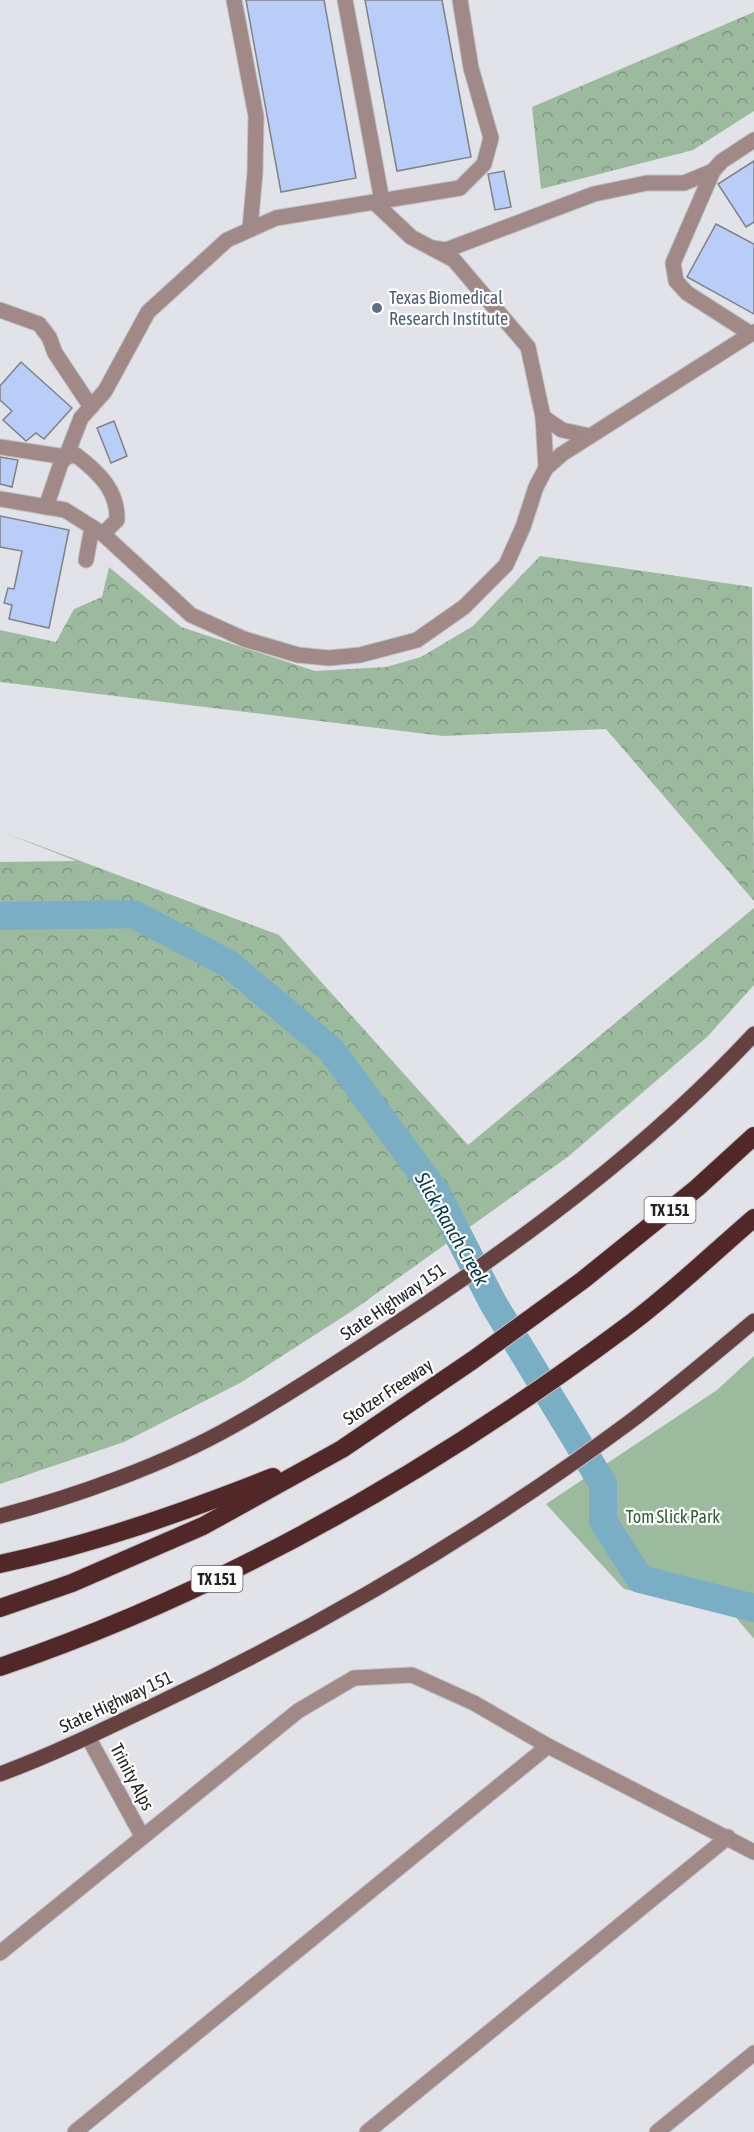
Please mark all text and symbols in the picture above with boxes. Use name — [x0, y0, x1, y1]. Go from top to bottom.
place label: Texas Biomedical Research Institute — [389, 287, 508, 329]
marker: Texas Biomedical Research Institute — [370, 301, 384, 315]
water label: Slick Ranch Creek — [410, 1167, 494, 1290]
road number: TX 151 — [644, 1197, 696, 1223]
street label: State Highway 151 — [336, 1259, 449, 1344]
street label: Stotzer Freeway — [339, 1354, 436, 1429]
park label: Tom Slick Park — [626, 1506, 720, 1527]
road number: TX 151 — [192, 1566, 242, 1592]
street label: State Highway 151 — [56, 1666, 176, 1737]
street label: Trinity Alps — [106, 1740, 159, 1814]

